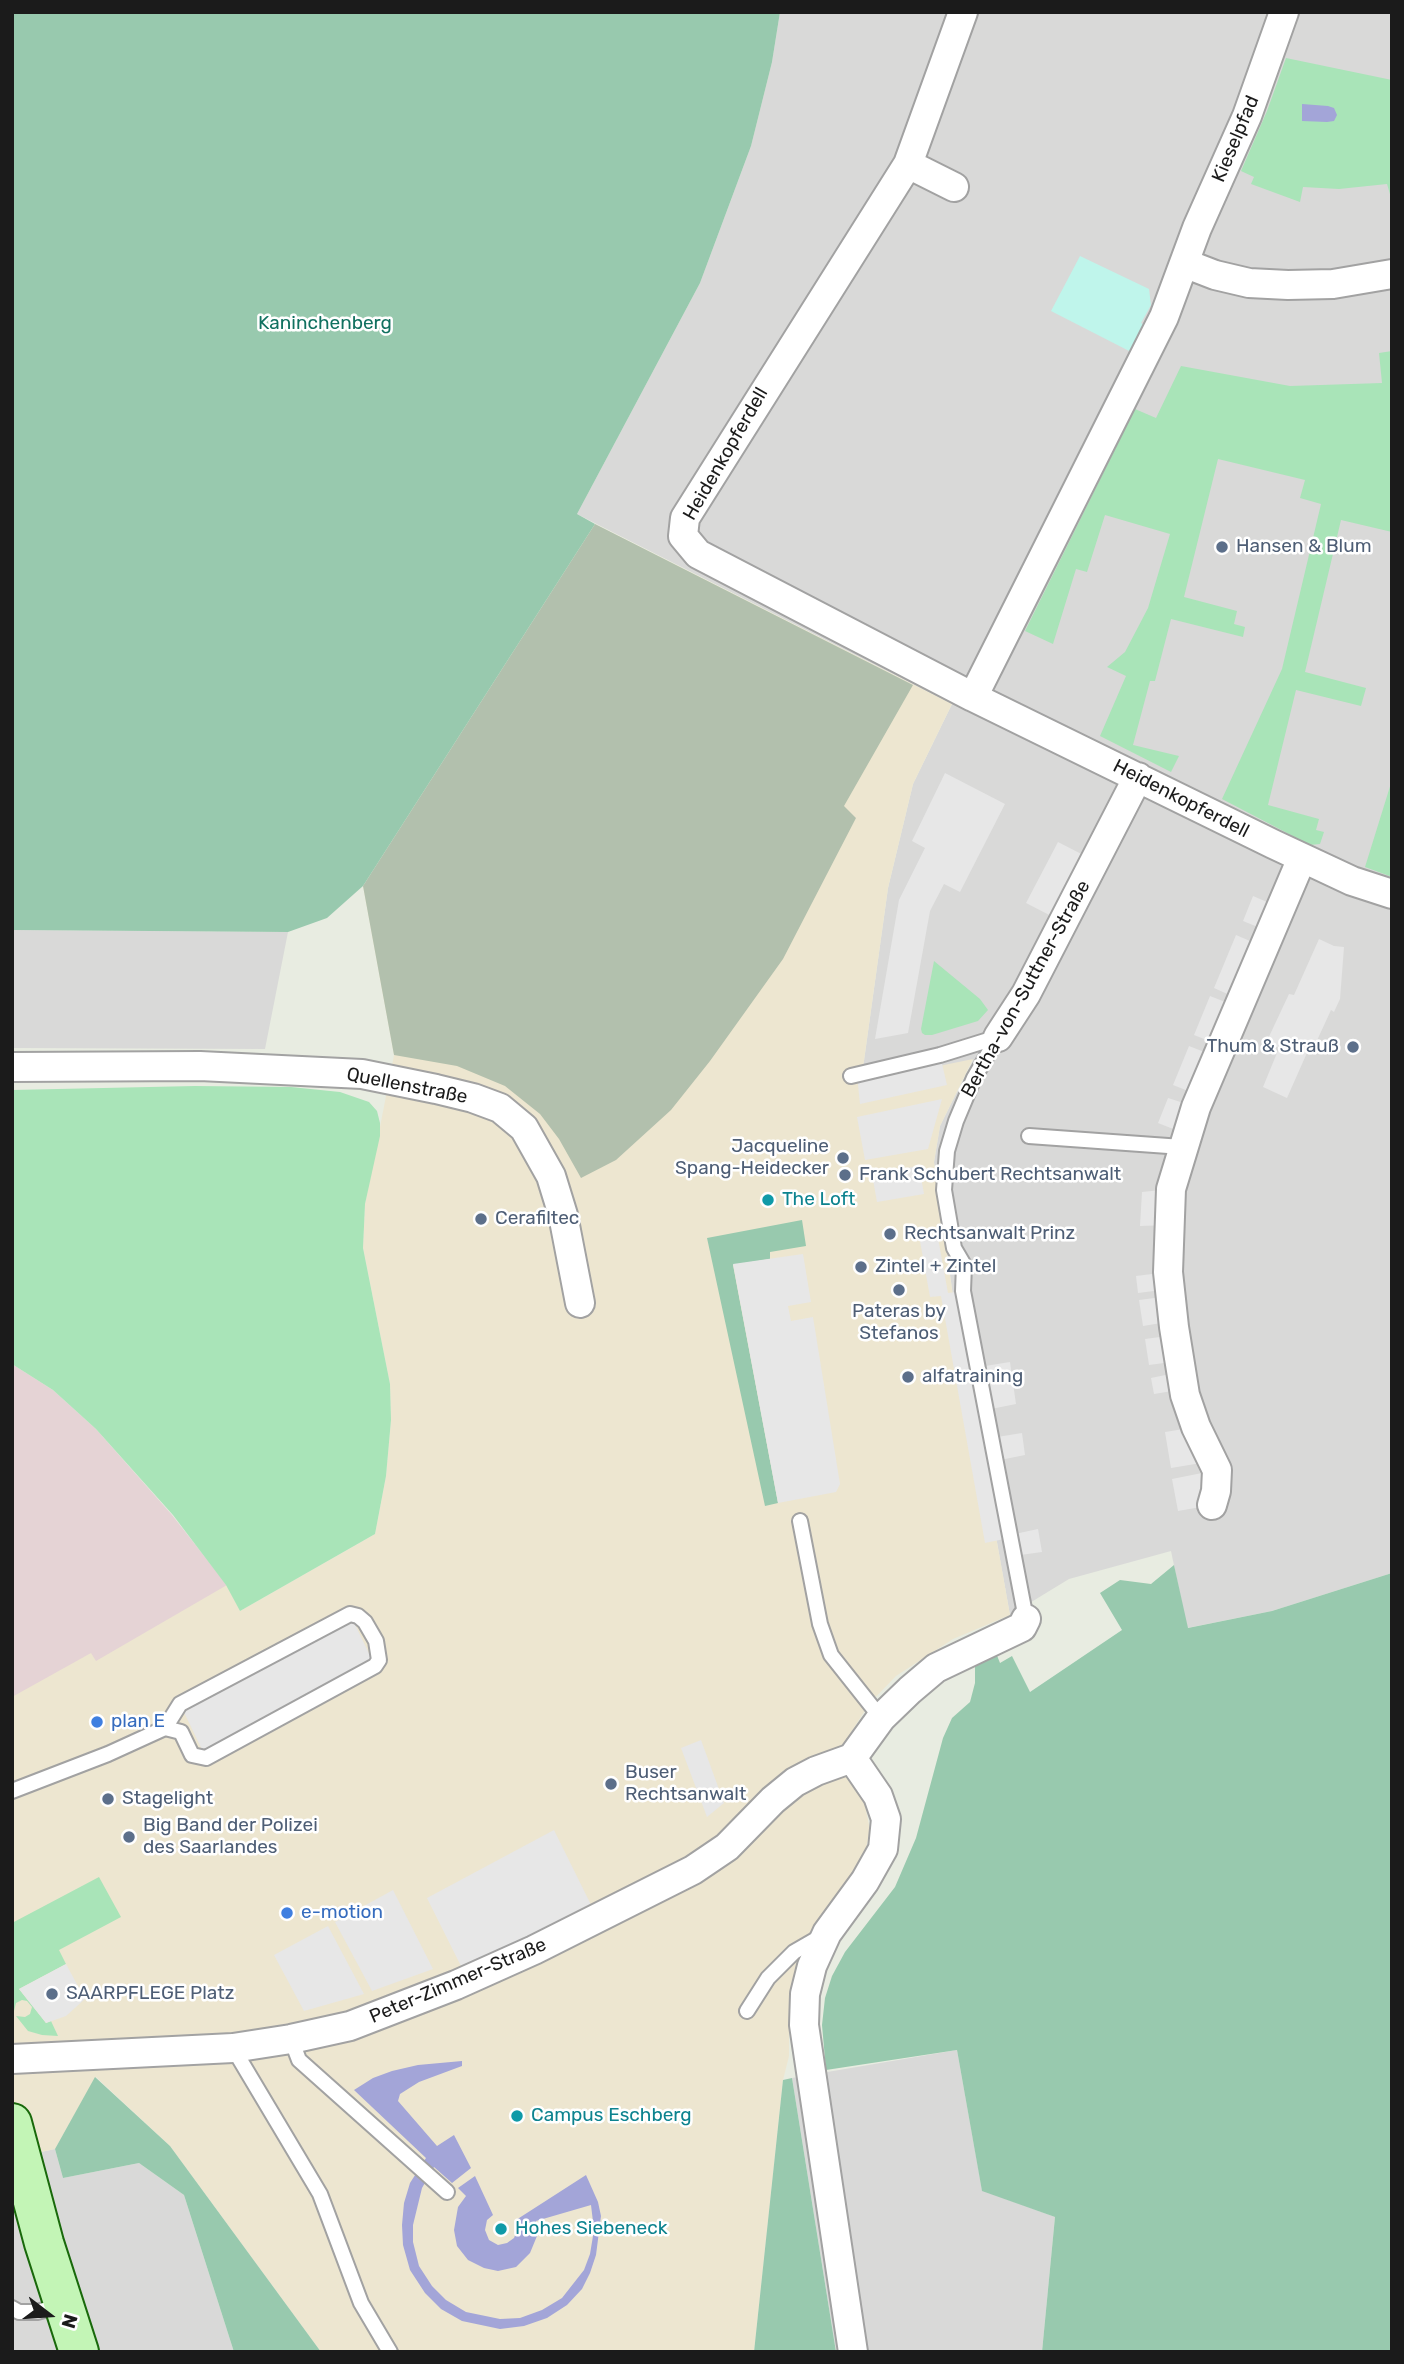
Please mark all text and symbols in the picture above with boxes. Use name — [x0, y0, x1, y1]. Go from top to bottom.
street label: Kieselpfad — [1208, 92, 1264, 186]
park label: Kaninchenberg — [258, 313, 392, 335]
street label: Heidenkopferdell — [679, 383, 773, 525]
place label: Hansen & Blum — [1236, 536, 1372, 558]
marker: Hansen & Blum — [1214, 539, 1230, 555]
street label: Heidenkopferdell — [1109, 755, 1253, 843]
street label: Bertha-von-Suttner-Straße — [957, 877, 1095, 1101]
place label: Thum & Strauß — [1207, 1036, 1339, 1058]
marker: Thum & Strauß — [1345, 1039, 1361, 1055]
street label: Quellenstraße — [345, 1063, 469, 1109]
place label: Jacqueline Spang-Heidecker — [675, 1136, 829, 1180]
marker: Jacqueline Spang-Heidecker — [835, 1150, 851, 1166]
place label: Frank Schubert Rechtsanwalt — [859, 1164, 1121, 1186]
marker: Frank Schubert Rechtsanwalt — [837, 1167, 853, 1183]
place label: The Loft — [782, 1189, 856, 1211]
marker: The Loft — [760, 1192, 776, 1208]
place label: Cerafiltec — [495, 1208, 579, 1230]
marker: Cerafiltec — [473, 1211, 489, 1227]
place label: Rechtsanwalt Prinz — [904, 1223, 1075, 1245]
marker: Rechtsanwalt Prinz — [882, 1226, 898, 1242]
place label: Zintel + Zintel — [875, 1256, 996, 1278]
marker: Zintel + Zintel — [853, 1259, 869, 1275]
marker: Pateras by Stefanos — [891, 1282, 907, 1298]
place label: Pateras by Stefanos — [852, 1301, 946, 1345]
place label: alfatraining — [922, 1366, 1023, 1388]
marker: alfatraining — [900, 1369, 916, 1385]
place label: plan E — [111, 1711, 165, 1733]
marker: plan E — [89, 1714, 105, 1730]
place label: Buser Rechtsanwalt — [625, 1762, 746, 1806]
marker: Buser Rechtsanwalt — [603, 1776, 619, 1792]
place label: Stagelight — [122, 1788, 213, 1810]
marker: Stagelight — [100, 1791, 116, 1807]
place label: Big Band der Polizei des Saarlandes — [143, 1815, 318, 1859]
marker: Big Band der Polizei des Saarlandes — [121, 1829, 137, 1845]
place label: e-motion — [301, 1902, 383, 1924]
marker: e-motion — [279, 1905, 295, 1921]
street label: Peter-Zimmer-Straße — [366, 1933, 550, 2029]
place label: SAARPFLEGE Platz — [66, 1983, 234, 2005]
marker: SAARPFLEGE Platz — [44, 1986, 60, 2002]
place label: Campus Eschberg — [531, 2105, 692, 2127]
marker: Campus Eschberg — [509, 2108, 525, 2124]
place label: Hohes Siebeneck — [515, 2218, 667, 2240]
marker: Hohes Siebeneck — [493, 2221, 509, 2237]
north arrow — [14, 2280, 84, 2350]
text: N — [57, 2311, 83, 2331]

